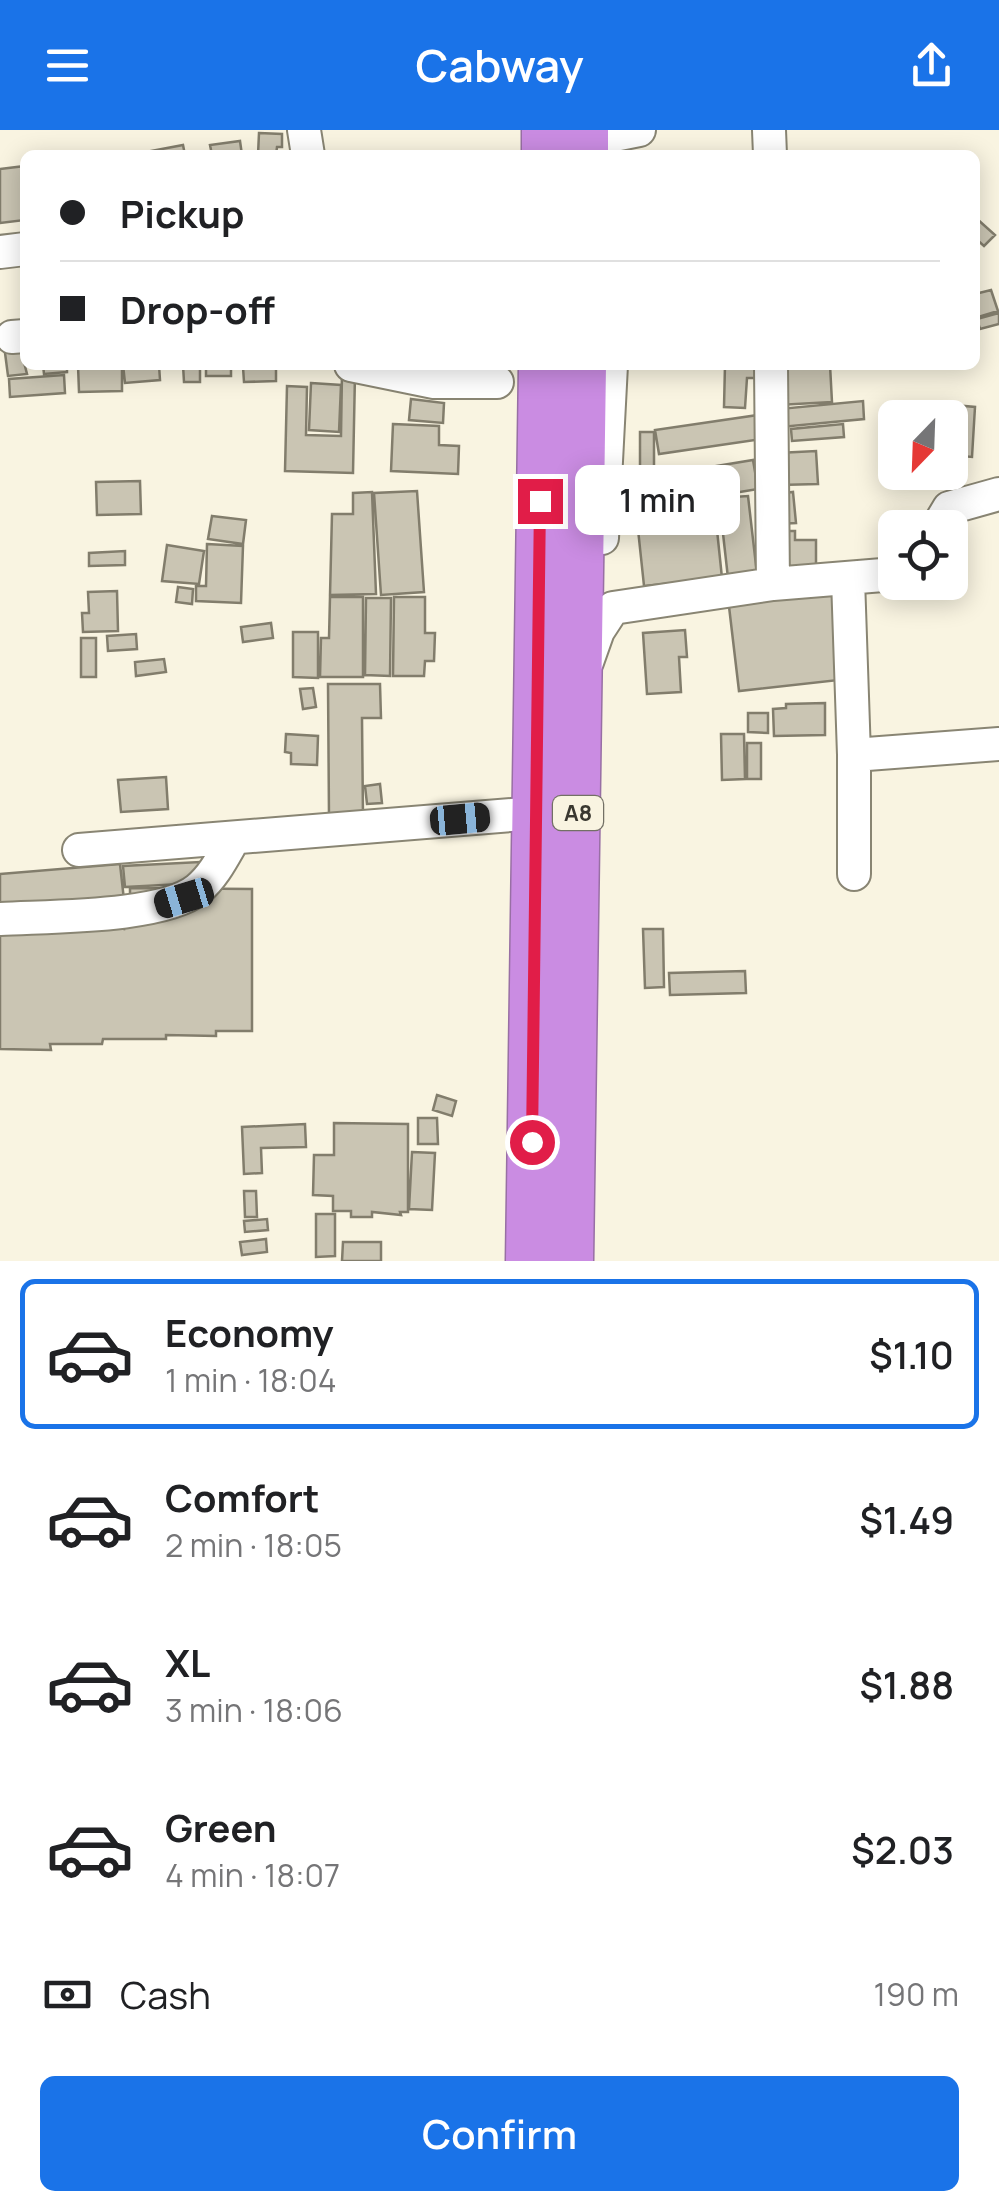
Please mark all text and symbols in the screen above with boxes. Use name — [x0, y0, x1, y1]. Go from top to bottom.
text: Cabway — [415, 34, 584, 96]
icon: menu — [40, 38, 95, 93]
icon: share — [904, 38, 959, 93]
text: Pickup — [120, 187, 244, 239]
text: Drop-off — [120, 283, 275, 335]
north arrow — [878, 400, 968, 490]
map controls — [878, 400, 968, 600]
callout: 1 min — [575, 466, 740, 536]
text: 1 min — [619, 478, 696, 522]
route end — [518, 479, 563, 524]
button: locate — [878, 510, 968, 600]
road number: A8 — [553, 796, 603, 830]
car — [429, 801, 491, 837]
car — [151, 875, 217, 921]
route start — [510, 1120, 555, 1165]
text: Economy — [165, 1306, 334, 1358]
icon: car — [45, 1309, 135, 1399]
text: $1.10 — [869, 1328, 954, 1380]
text: 1 min · 18:04 — [165, 1358, 337, 1402]
text: Comfort — [165, 1471, 319, 1523]
icon: car — [45, 1474, 135, 1564]
text: $1.49 — [859, 1493, 954, 1545]
text: 2 min · 18:05 — [165, 1523, 342, 1567]
text: XL — [165, 1636, 210, 1688]
icon: car — [45, 1639, 135, 1729]
text: $1.88 — [860, 1658, 954, 1710]
text: 3 min · 18:06 — [165, 1688, 343, 1732]
text: Green — [165, 1801, 277, 1853]
icon: car — [45, 1804, 135, 1894]
text: $2.03 — [851, 1823, 954, 1875]
text: 4 min · 18:07 — [165, 1853, 340, 1897]
icon: cash — [40, 1967, 95, 2022]
text: Cash — [120, 1968, 211, 2020]
text: 190 m — [874, 1972, 959, 2016]
button: Confirm — [40, 2076, 959, 2191]

